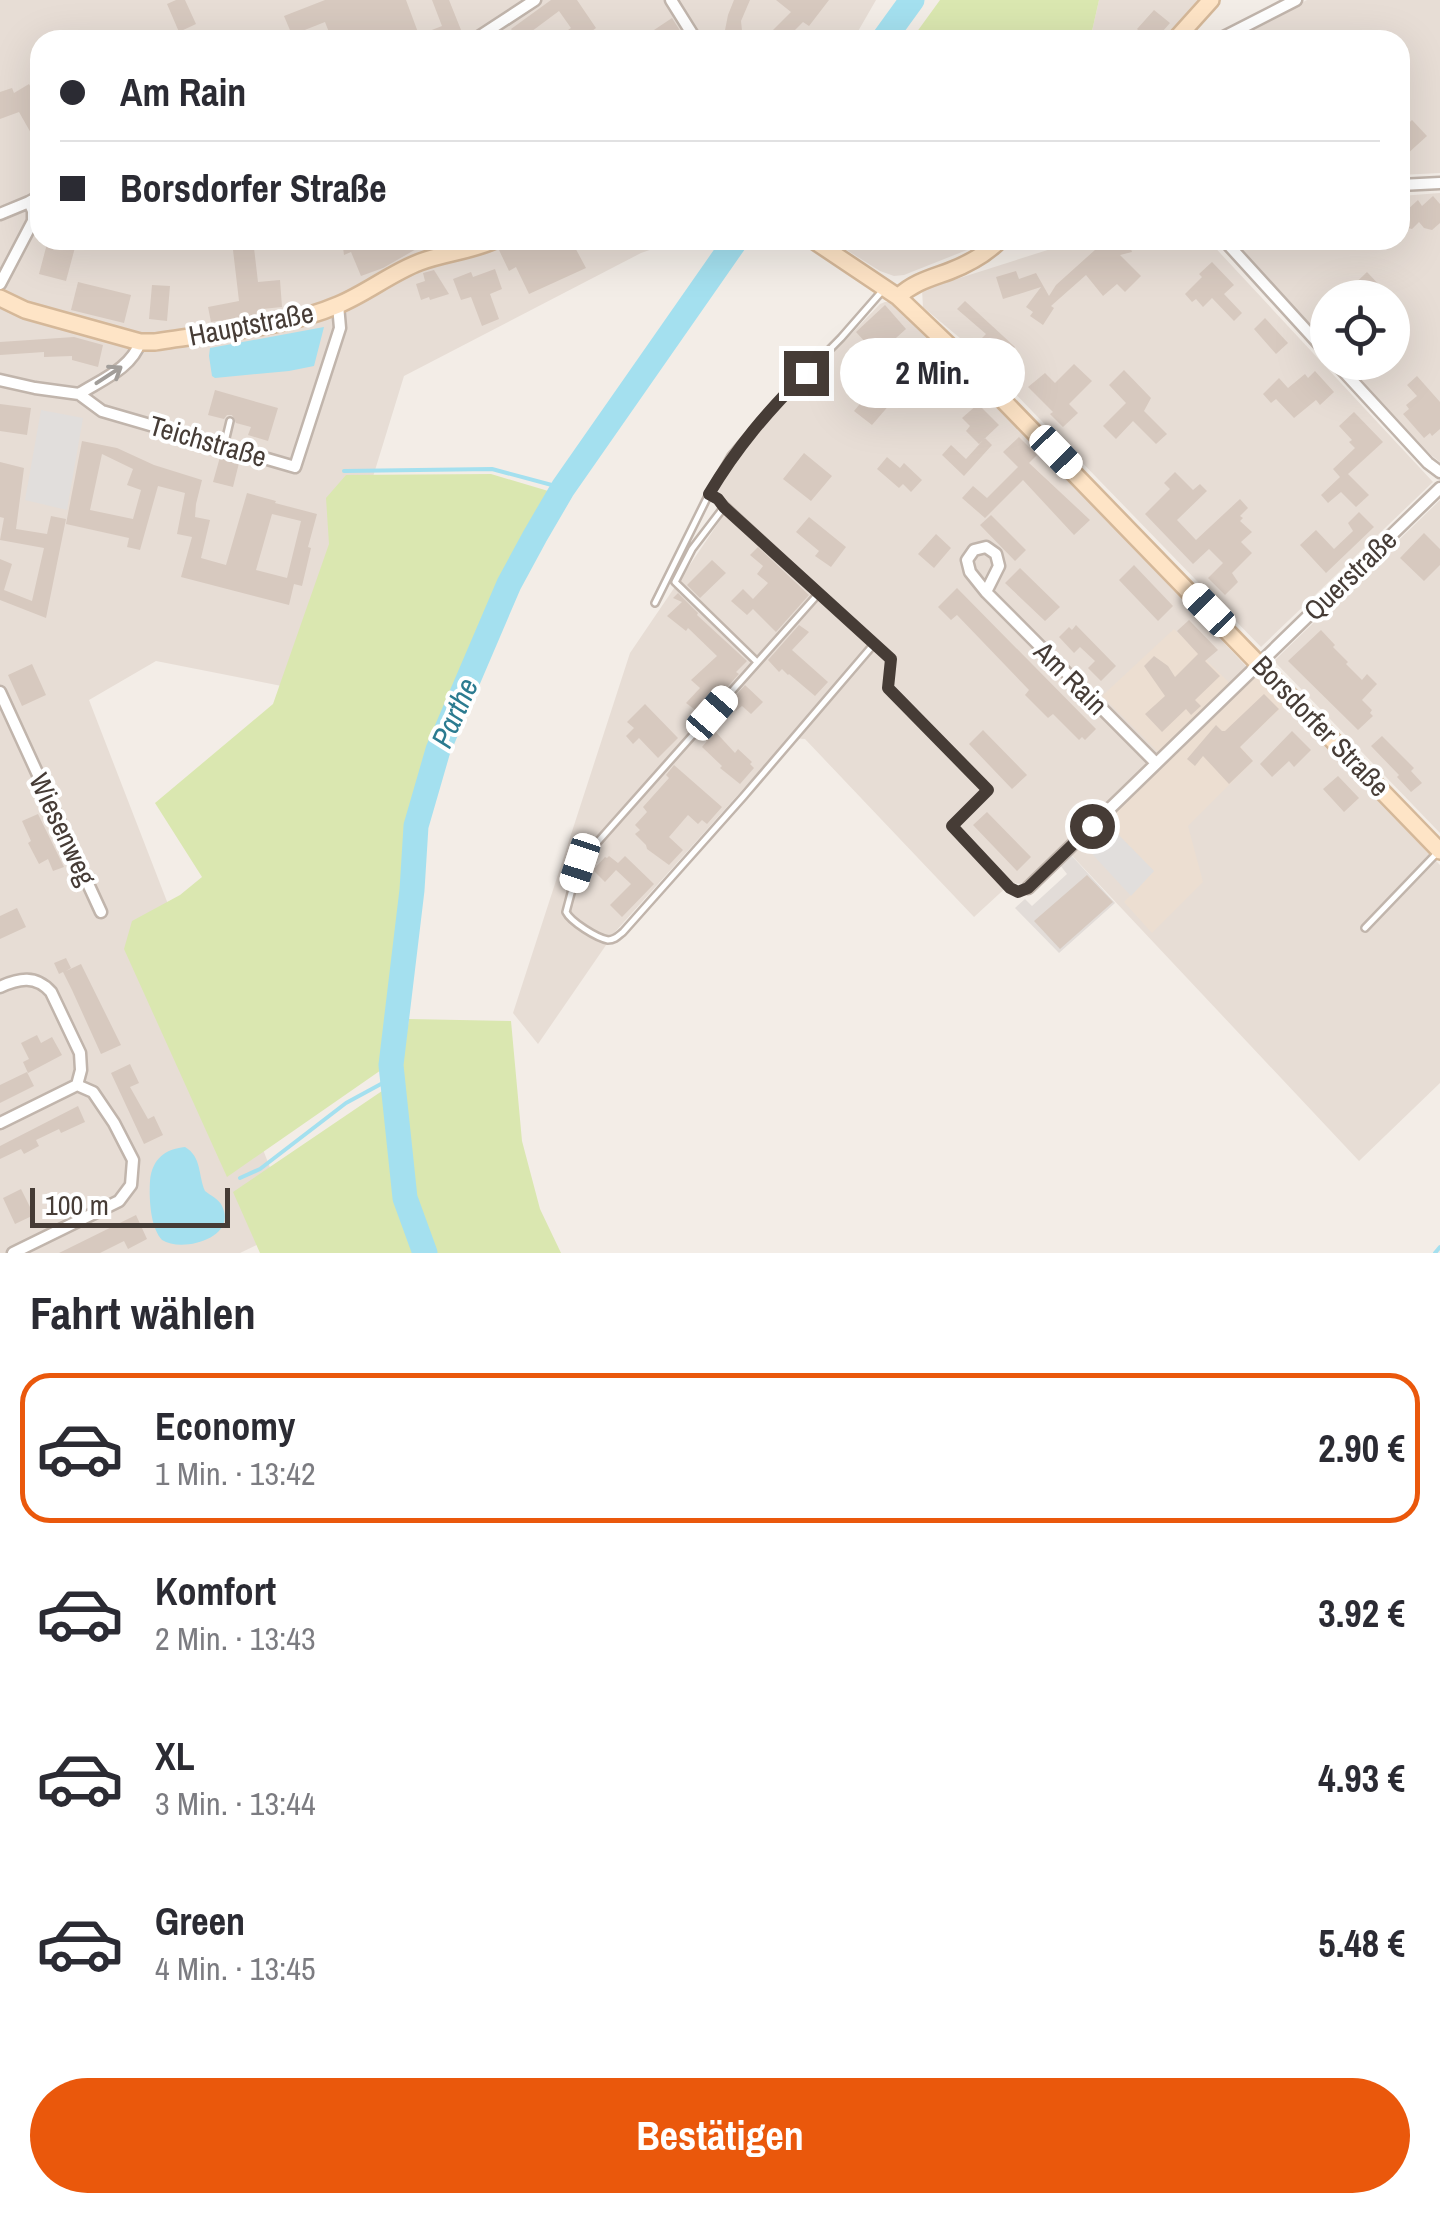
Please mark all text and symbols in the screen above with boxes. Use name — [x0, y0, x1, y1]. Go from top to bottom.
text: Am Rain — [120, 67, 246, 118]
text: Borsdorfer Straße — [120, 163, 387, 214]
map controls — [1310, 280, 1410, 380]
button: locate — [1310, 280, 1410, 380]
street label: Hauptstraße — [185, 293, 317, 355]
callout: 2 Min. — [841, 338, 1026, 408]
route end — [784, 351, 829, 396]
text: 2 Min. — [895, 351, 970, 394]
one-way arrow — [95, 364, 123, 385]
street label: Teichstraße — [145, 406, 271, 476]
car — [1024, 420, 1088, 484]
street label: Querstraße — [1295, 521, 1405, 629]
car — [1177, 578, 1241, 642]
street label: Am Rain — [1025, 632, 1116, 723]
street label: Borsdorfer Straße — [1244, 647, 1398, 805]
water label: Parthe — [421, 671, 487, 754]
car — [681, 681, 743, 745]
street label: Wiesenweg — [20, 767, 106, 892]
route start — [1070, 804, 1115, 849]
car — [556, 830, 604, 896]
scale bar — [30, 1183, 230, 1228]
text: 100 m — [45, 1186, 109, 1224]
text: Fahrt wählen — [30, 1282, 256, 1343]
text: Economy — [155, 1401, 295, 1452]
icon: car — [35, 1403, 125, 1493]
text: 2.90 € — [1318, 1423, 1405, 1474]
text: 1 Min. · 13:42 — [155, 1452, 315, 1495]
text: Komfort — [155, 1566, 276, 1617]
icon: car — [35, 1568, 125, 1658]
text: 3.92 € — [1318, 1588, 1405, 1639]
text: 2 Min. · 13:43 — [155, 1617, 315, 1660]
text: XL — [155, 1731, 195, 1782]
icon: car — [35, 1733, 125, 1823]
text: 4.93 € — [1318, 1753, 1405, 1804]
text: 3 Min. · 13:44 — [155, 1782, 315, 1825]
text: Green — [155, 1896, 245, 1947]
icon: car — [35, 1898, 125, 1988]
text: 5.48 € — [1318, 1918, 1405, 1969]
text: 4 Min. · 13:45 — [155, 1947, 315, 1990]
button: Bestätigen — [30, 2078, 1410, 2193]

